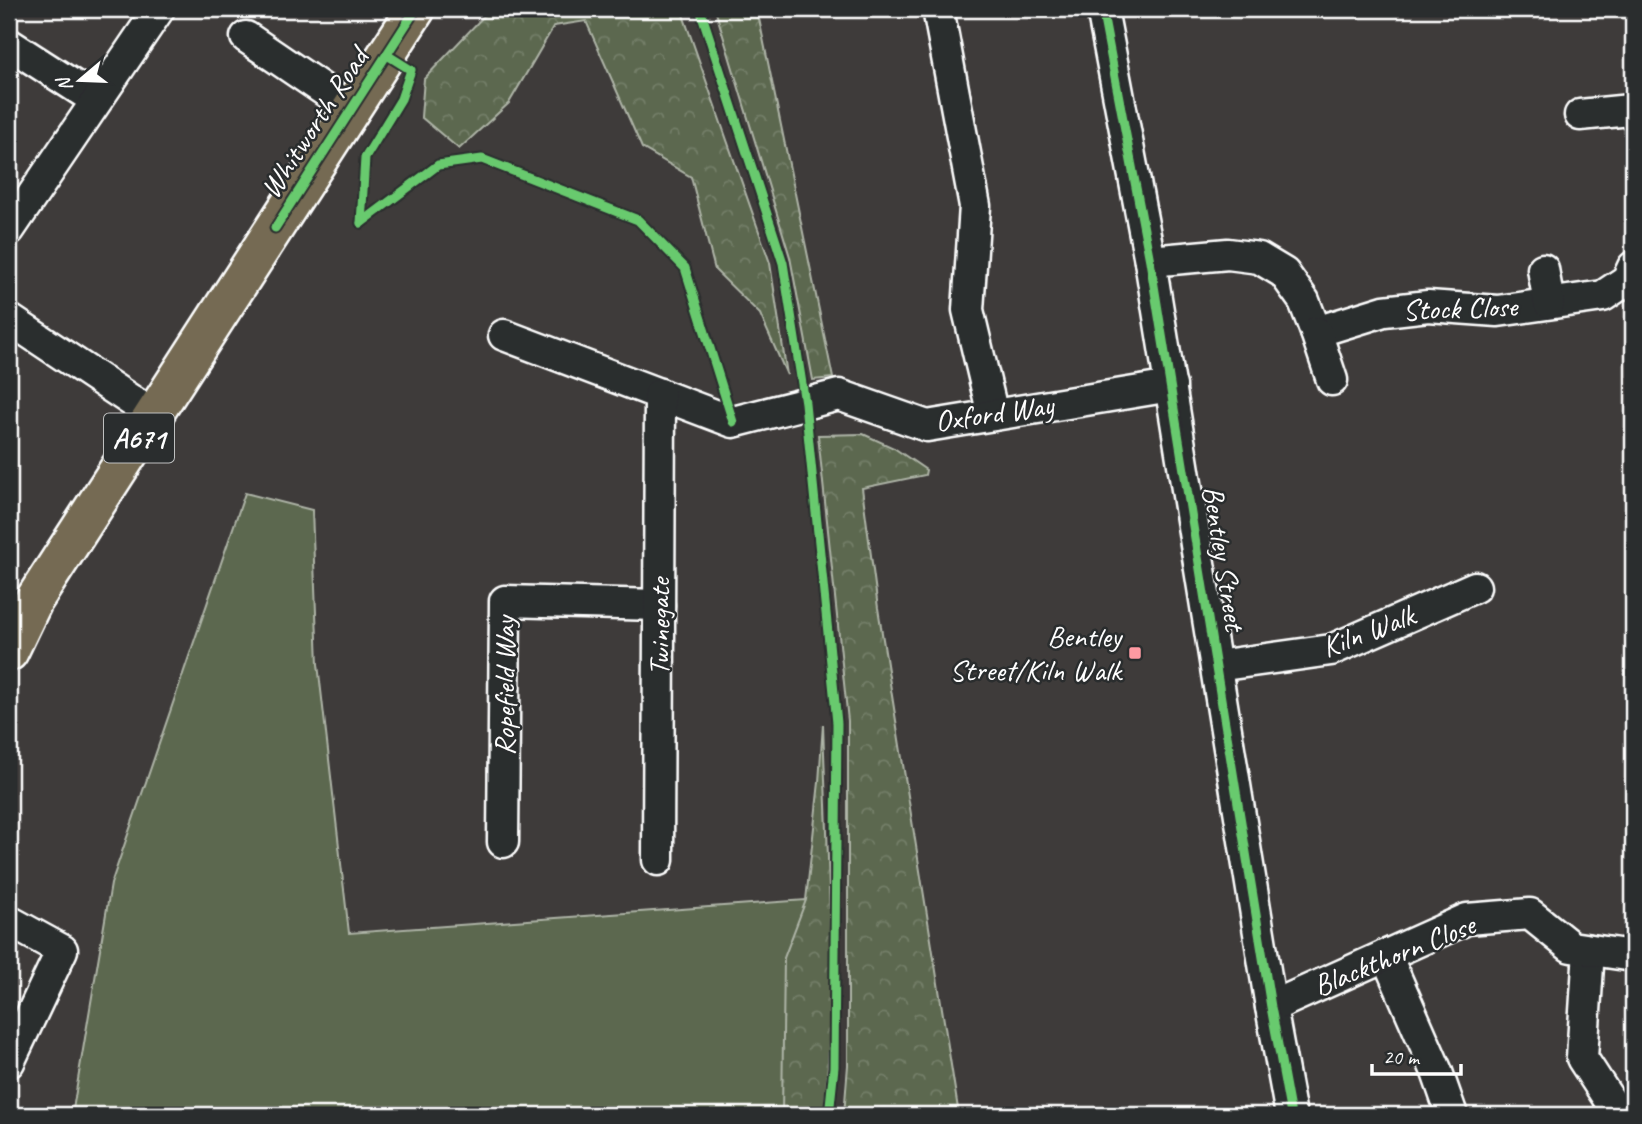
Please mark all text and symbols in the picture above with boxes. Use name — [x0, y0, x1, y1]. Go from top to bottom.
street label: Whitworth Road — [252, 37, 379, 205]
north arrow — [46, 46, 116, 116]
text: N — [51, 73, 78, 95]
street label: Stock Close — [1402, 287, 1520, 329]
street label: Oxford Way — [932, 386, 1057, 440]
road number: A671 — [104, 414, 174, 462]
street label: Bentley Street — [1194, 483, 1255, 636]
street label: Twinegate — [640, 576, 678, 676]
street label: Kiln Walk — [1316, 595, 1422, 666]
street label: Ropefield Way — [485, 614, 523, 756]
place label: Bentley Street/Kiln Walk — [949, 617, 1124, 689]
marker: Bentley Street/Kiln Walk — [1127, 645, 1143, 661]
street label: Blackthorn Close — [1308, 905, 1483, 1005]
scale bar — [1372, 1033, 1462, 1077]
text: 20 m — [1383, 1044, 1421, 1070]

